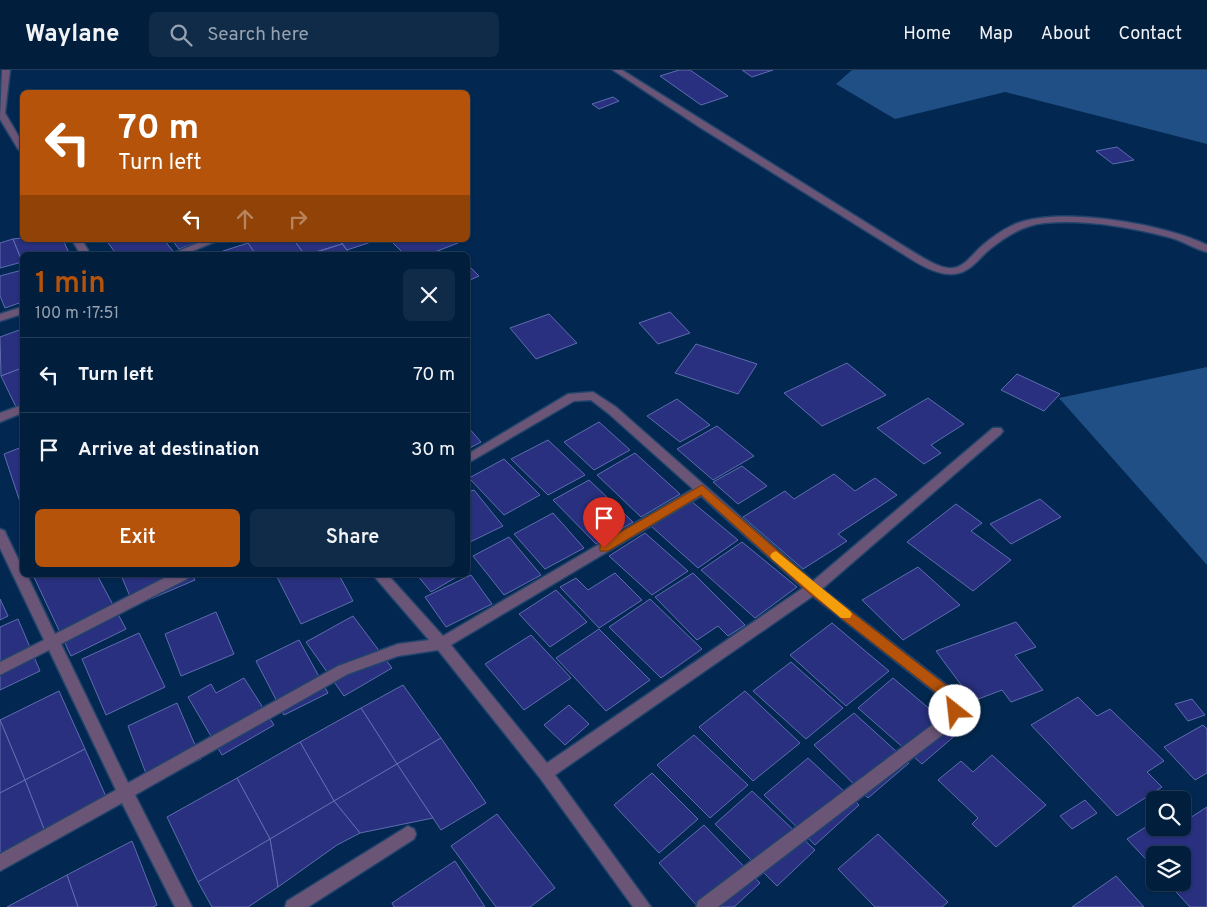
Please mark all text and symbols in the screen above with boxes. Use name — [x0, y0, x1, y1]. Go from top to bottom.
search box — [149, 12, 499, 57]
text: Waylane — [25, 20, 119, 50]
icon: search — [167, 21, 195, 49]
text: Search here — [207, 23, 309, 47]
text: Home — [903, 23, 951, 46]
text: Map — [979, 23, 1013, 46]
text: About — [1041, 23, 1090, 46]
text: Contact — [1118, 23, 1182, 46]
text: 70 m — [118, 107, 199, 151]
icon: left — [35, 110, 100, 175]
text: Turn left — [118, 150, 201, 177]
icon: left — [178, 205, 206, 233]
icon: ahead — [231, 205, 259, 233]
icon: right — [284, 205, 312, 233]
text: 1 min — [35, 266, 106, 303]
button: close — [403, 269, 455, 321]
text: 100 m · 17:51 — [35, 304, 119, 324]
icon: left — [35, 361, 63, 389]
text: Turn left — [78, 363, 154, 387]
text: 70 m — [413, 363, 455, 387]
icon: arrive — [35, 436, 63, 464]
text: Arrive at destination — [78, 438, 259, 462]
text: 30 m — [411, 438, 455, 462]
pin — [583, 497, 625, 548]
icon: arrive — [590, 504, 618, 532]
button: Exit — [35, 509, 240, 567]
button: Share — [250, 509, 455, 567]
position arrow — [928, 684, 980, 736]
map controls — [1146, 791, 1191, 891]
button: search — [1146, 791, 1191, 836]
button: layers — [1146, 846, 1191, 891]

